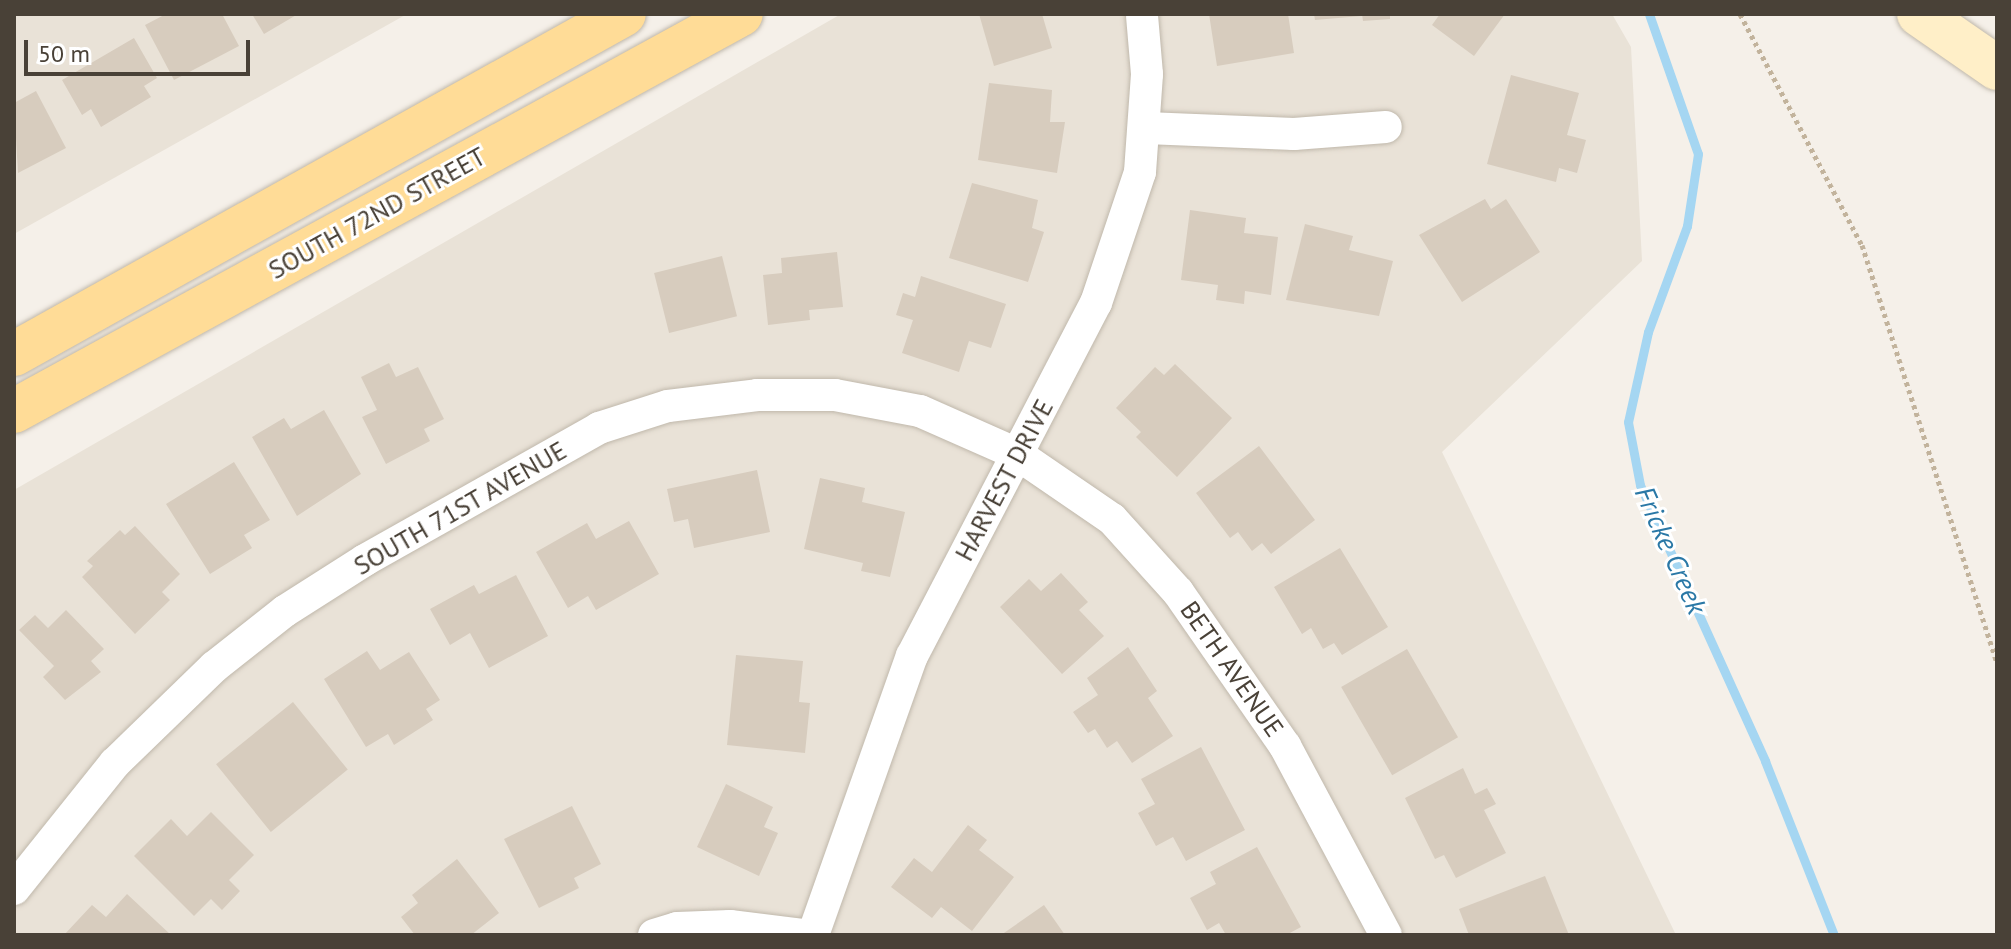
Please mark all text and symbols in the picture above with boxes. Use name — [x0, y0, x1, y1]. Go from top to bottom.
scale bar — [28, 24, 254, 74]
text: 50 m — [38, 38, 90, 69]
street label: SOUTH 72ND STREET — [263, 140, 491, 286]
street label: HARVEST DRIVE — [948, 393, 1060, 567]
street label: SOUTH 71ST AVENUE — [347, 434, 573, 582]
water label: Fricke Creek — [1628, 481, 1714, 619]
street label: BETH AVENUE — [1174, 595, 1290, 743]

